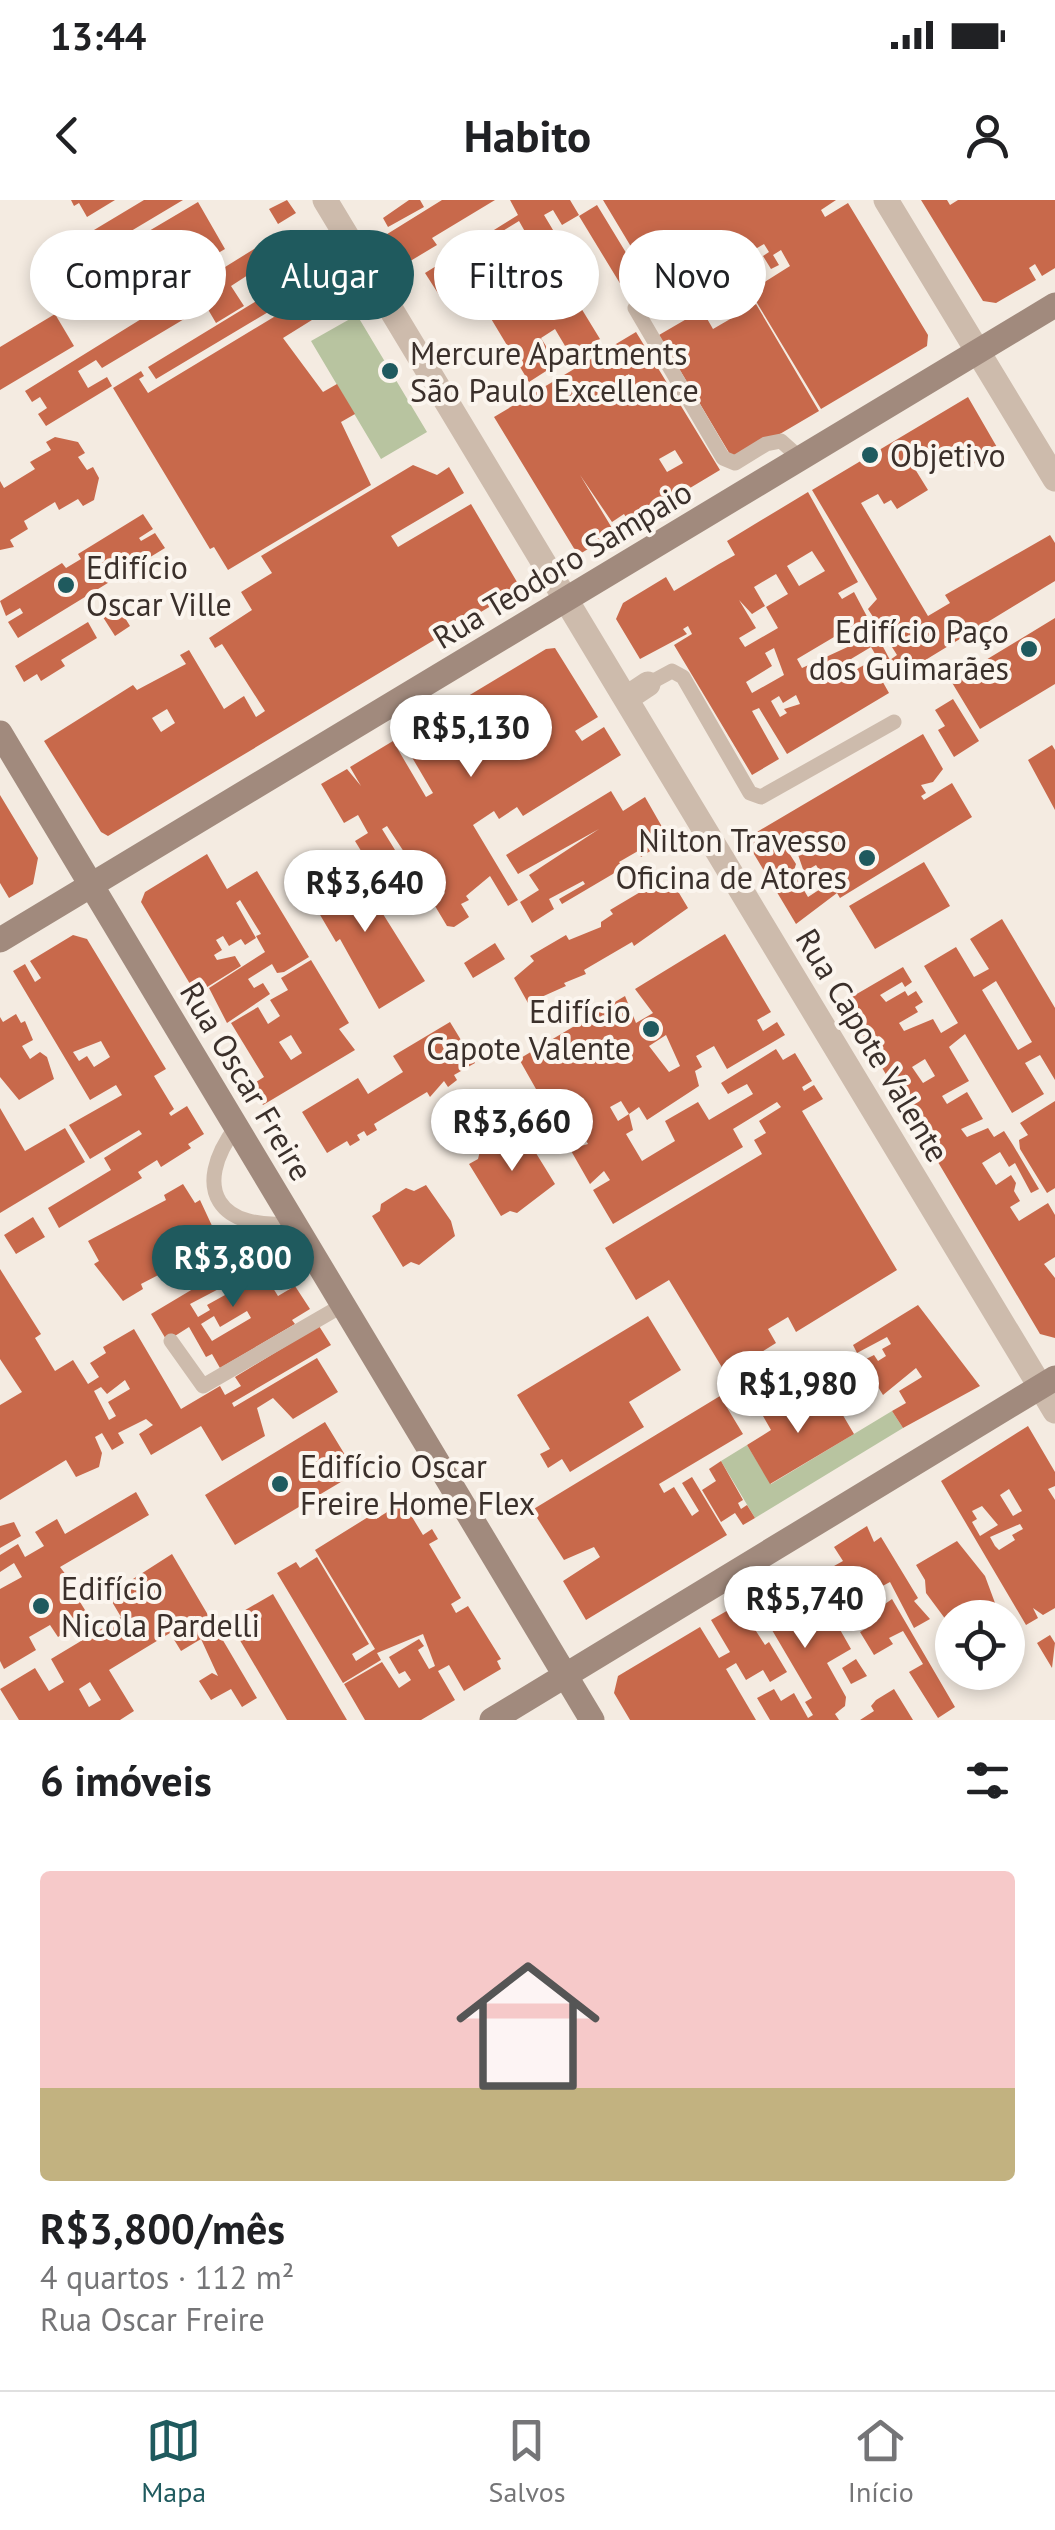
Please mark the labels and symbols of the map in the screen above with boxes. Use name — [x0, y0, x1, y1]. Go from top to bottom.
place label: Mercure Apartments São Paulo Excellence — [410, 332, 699, 411]
marker: Mercure Apartments São Paulo Excellence — [379, 360, 401, 382]
place label: Objetivo — [890, 434, 1006, 476]
marker: Objetivo — [859, 444, 881, 466]
street label: Rua Teodoro Sampaio — [425, 470, 699, 658]
place label: Edifício Oscar Ville — [86, 546, 232, 625]
marker: Edifício Oscar Ville — [55, 574, 77, 596]
place label: Edifício Paço dos Guimarães — [809, 610, 1009, 689]
marker: Edifício Paço dos Guimarães — [1018, 638, 1040, 660]
pin: R$5,130 — [379, 695, 563, 780]
place label: Nilton Travesso Oficina de Atores — [615, 819, 847, 898]
marker: Nilton Travesso Oficina de Atores — [856, 847, 878, 869]
pin: R$3,640 — [273, 850, 457, 935]
street label: Rua Capote Valente — [787, 921, 959, 1169]
street label: Rua Oscar Freire — [171, 974, 323, 1188]
place label: Edifício Capote Valente — [426, 990, 631, 1069]
marker: Edifício Capote Valente — [640, 1018, 662, 1040]
pin: R$3,660 — [420, 1089, 604, 1174]
pin: R$3,800 — [141, 1225, 325, 1310]
pin: R$1,980 — [706, 1351, 890, 1436]
place label: Edifício Oscar Freire Home Flex — [300, 1445, 535, 1524]
marker: Edifício Oscar Freire Home Flex — [269, 1473, 291, 1495]
pin: R$5,740 — [713, 1566, 897, 1651]
place label: Edifício Nicola Pardelli — [61, 1567, 260, 1646]
marker: Edifício Nicola Pardelli — [30, 1595, 52, 1617]

